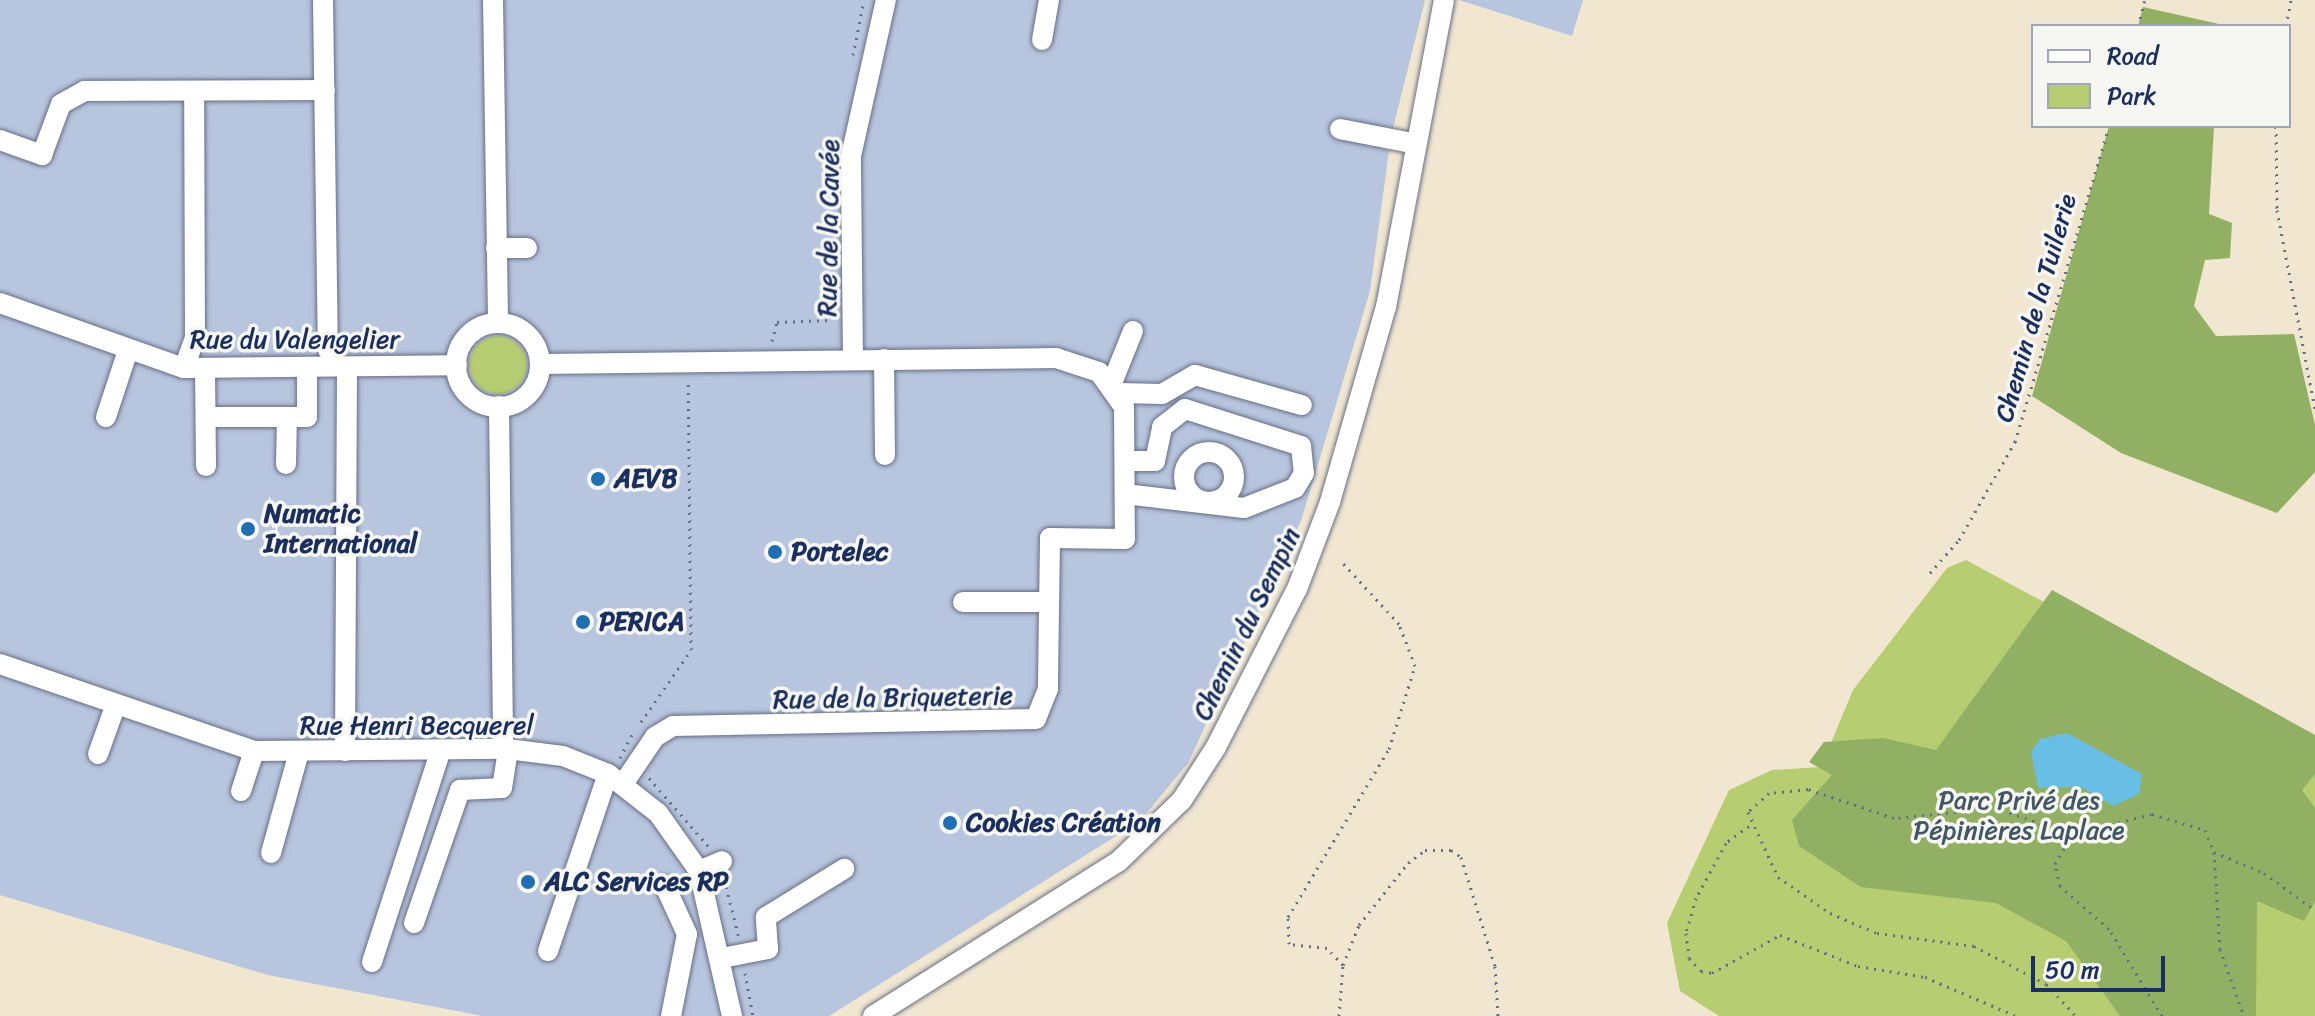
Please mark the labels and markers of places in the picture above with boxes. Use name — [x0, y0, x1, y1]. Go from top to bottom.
place label: AEVB — [614, 463, 678, 495]
marker: AEVB — [589, 470, 607, 488]
place label: Numatic International — [264, 498, 417, 560]
marker: Numatic International — [239, 520, 257, 538]
place label: Portelec — [791, 536, 888, 568]
marker: Portelec — [766, 543, 784, 561]
place label: PERICA — [599, 606, 684, 638]
marker: PERICA — [574, 613, 592, 631]
place label: Cookies Création — [966, 807, 1161, 839]
marker: Cookies Création — [941, 814, 959, 832]
place label: ALC Services RP — [544, 866, 731, 898]
marker: ALC Services RP — [519, 873, 537, 891]

